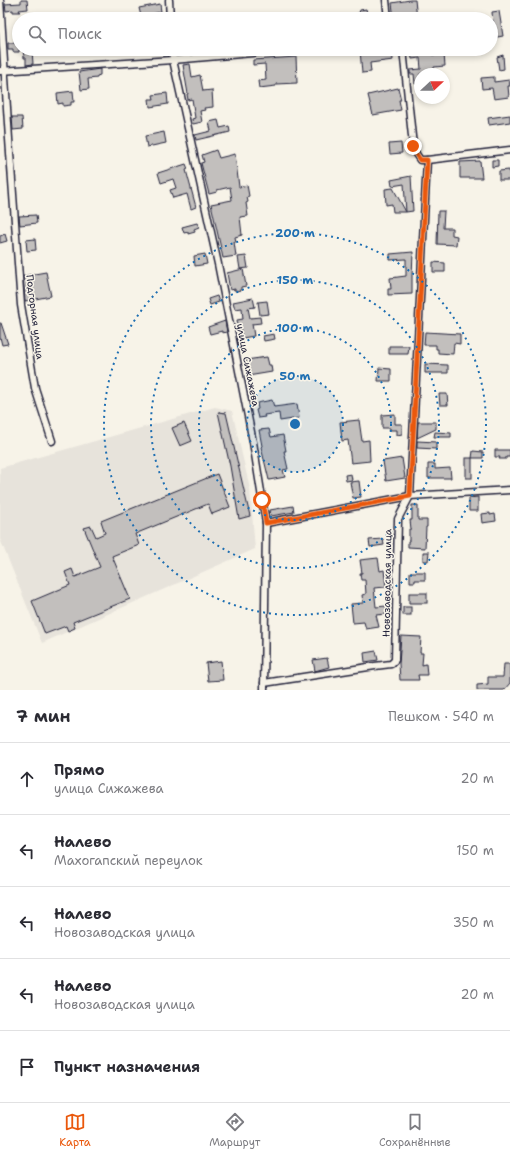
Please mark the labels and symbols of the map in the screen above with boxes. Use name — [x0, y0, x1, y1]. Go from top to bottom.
north arrow — [414, 68, 450, 104]
route end — [404, 137, 422, 155]
text: 200 m — [275, 225, 315, 241]
text: 150 m — [277, 272, 313, 288]
street label: Подгорная улица — [23, 274, 47, 361]
text: 100 m — [277, 320, 314, 336]
street label: улица Сижажева — [234, 322, 263, 408]
text: 50 m — [280, 368, 311, 384]
centre of rings — [288, 417, 302, 431]
route start — [253, 491, 271, 509]
street label: Новозаводская улица — [380, 528, 394, 637]

